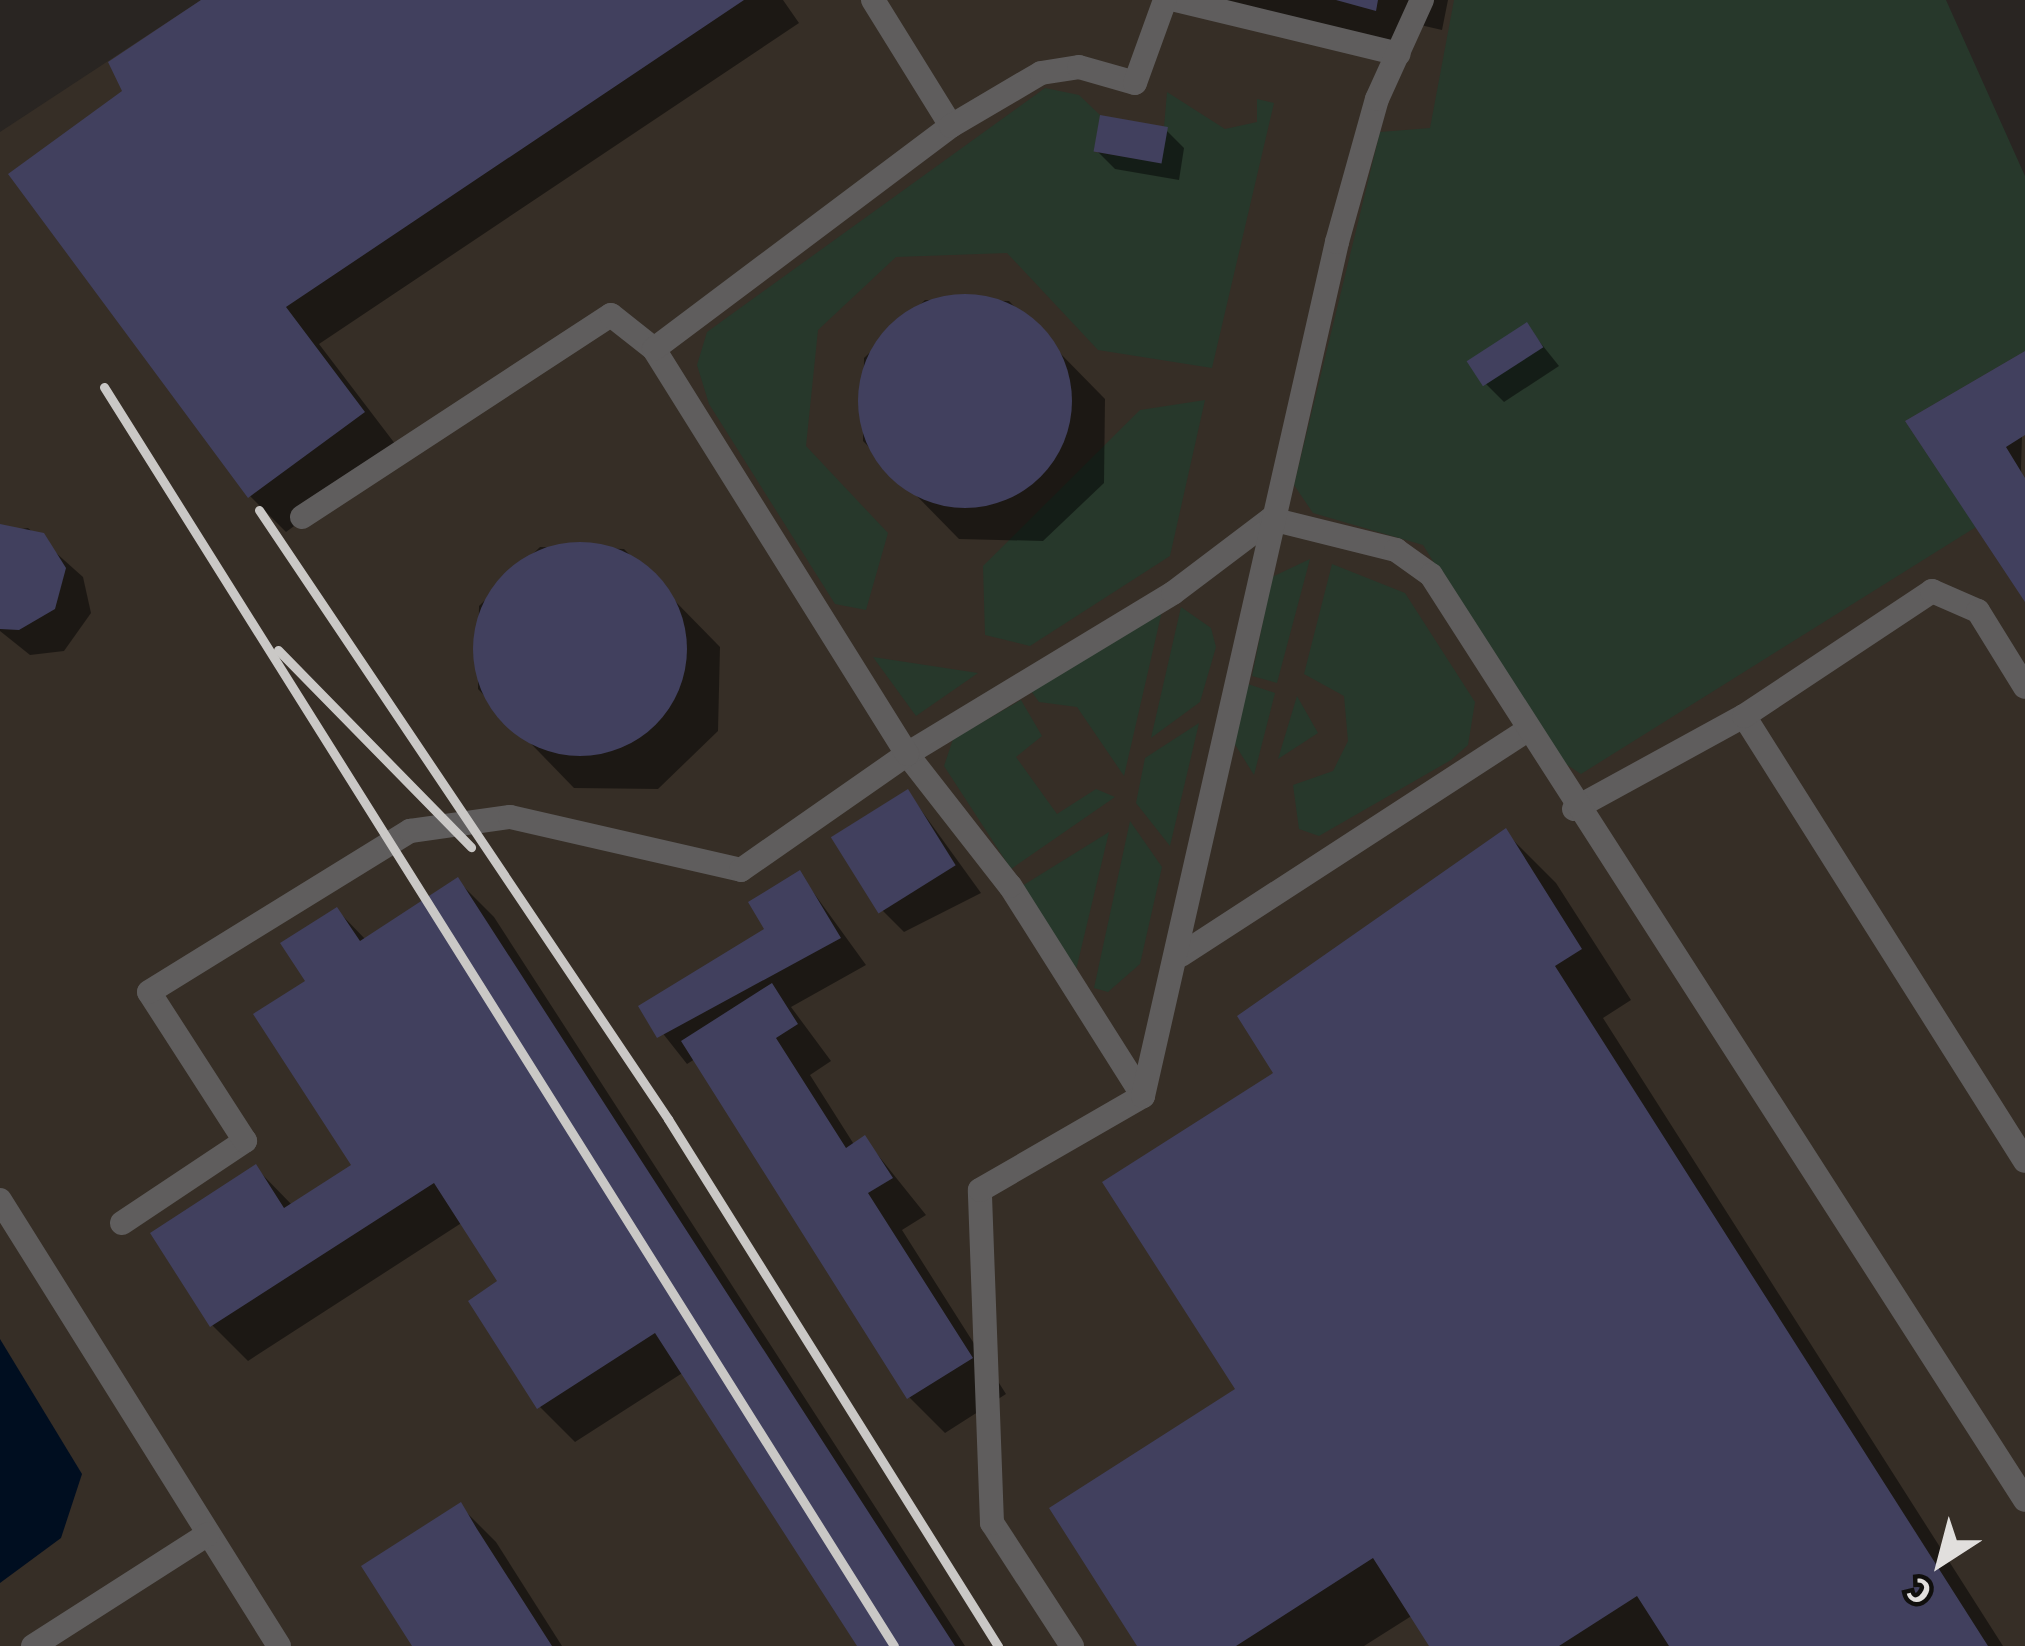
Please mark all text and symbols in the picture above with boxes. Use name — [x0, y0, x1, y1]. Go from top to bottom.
north arrow — [1881, 1502, 2001, 1622]
text: С — [1900, 1569, 1939, 1613]

